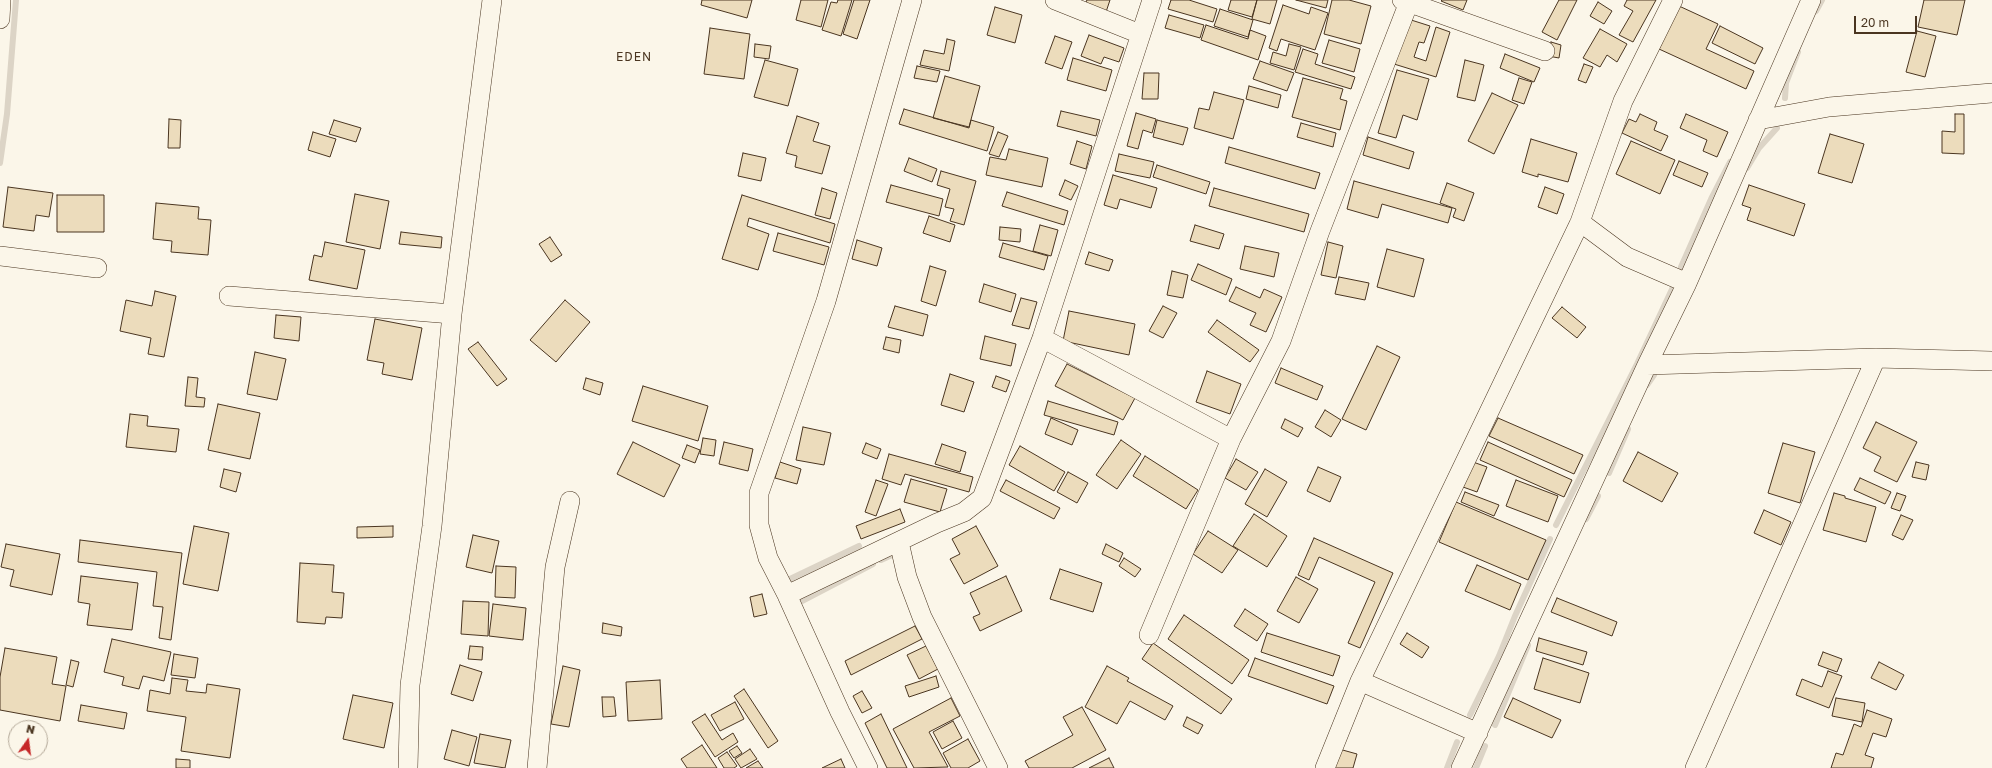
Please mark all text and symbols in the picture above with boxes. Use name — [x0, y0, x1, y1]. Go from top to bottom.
scale bar — [1856, 8, 1919, 34]
text: 20 m — [1861, 15, 1889, 30]
district label: EDEN — [616, 50, 652, 64]
north arrow — [8, 720, 48, 760]
text: N — [25, 722, 36, 736]

